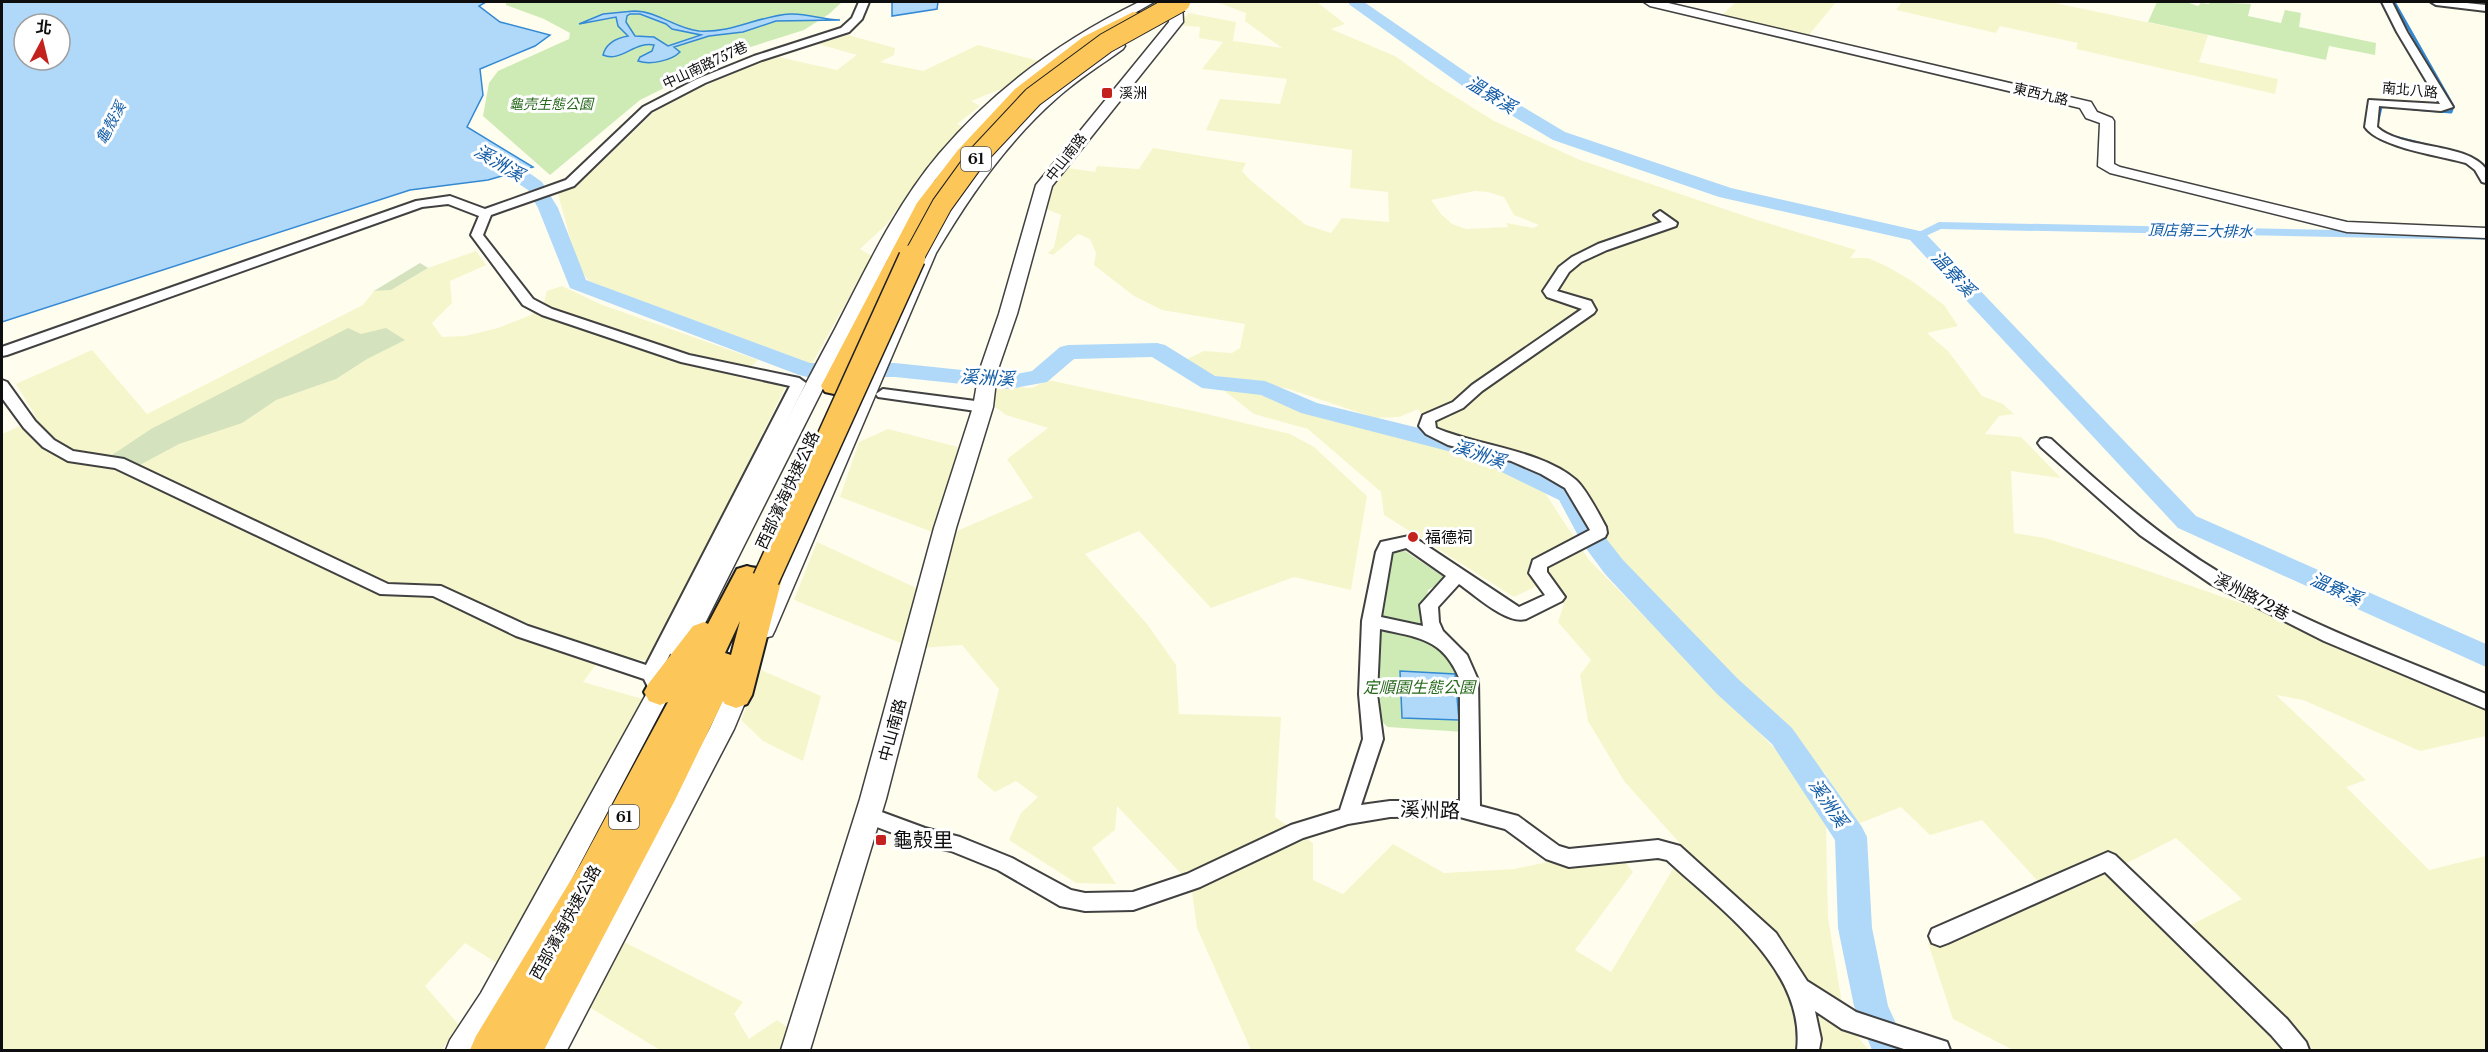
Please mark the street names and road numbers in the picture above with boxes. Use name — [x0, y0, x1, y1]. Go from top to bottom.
street label: 中山南路757巷 — [660, 37, 750, 93]
street label: 東西九路 — [2012, 79, 2070, 109]
street label: 南北八路 — [2381, 79, 2439, 101]
street label: 中山南路 — [1042, 129, 1090, 185]
road number: 61 — [961, 147, 991, 171]
street label: 西部濱海快速公路 — [751, 428, 823, 552]
street label: 溪州路72巷 — [2211, 568, 2293, 624]
street label: 中山南路 — [874, 696, 910, 764]
street label: 溪州路 — [1400, 797, 1460, 823]
road number: 61 — [609, 805, 639, 829]
street label: 西部濱海快速公路 — [525, 861, 605, 983]

